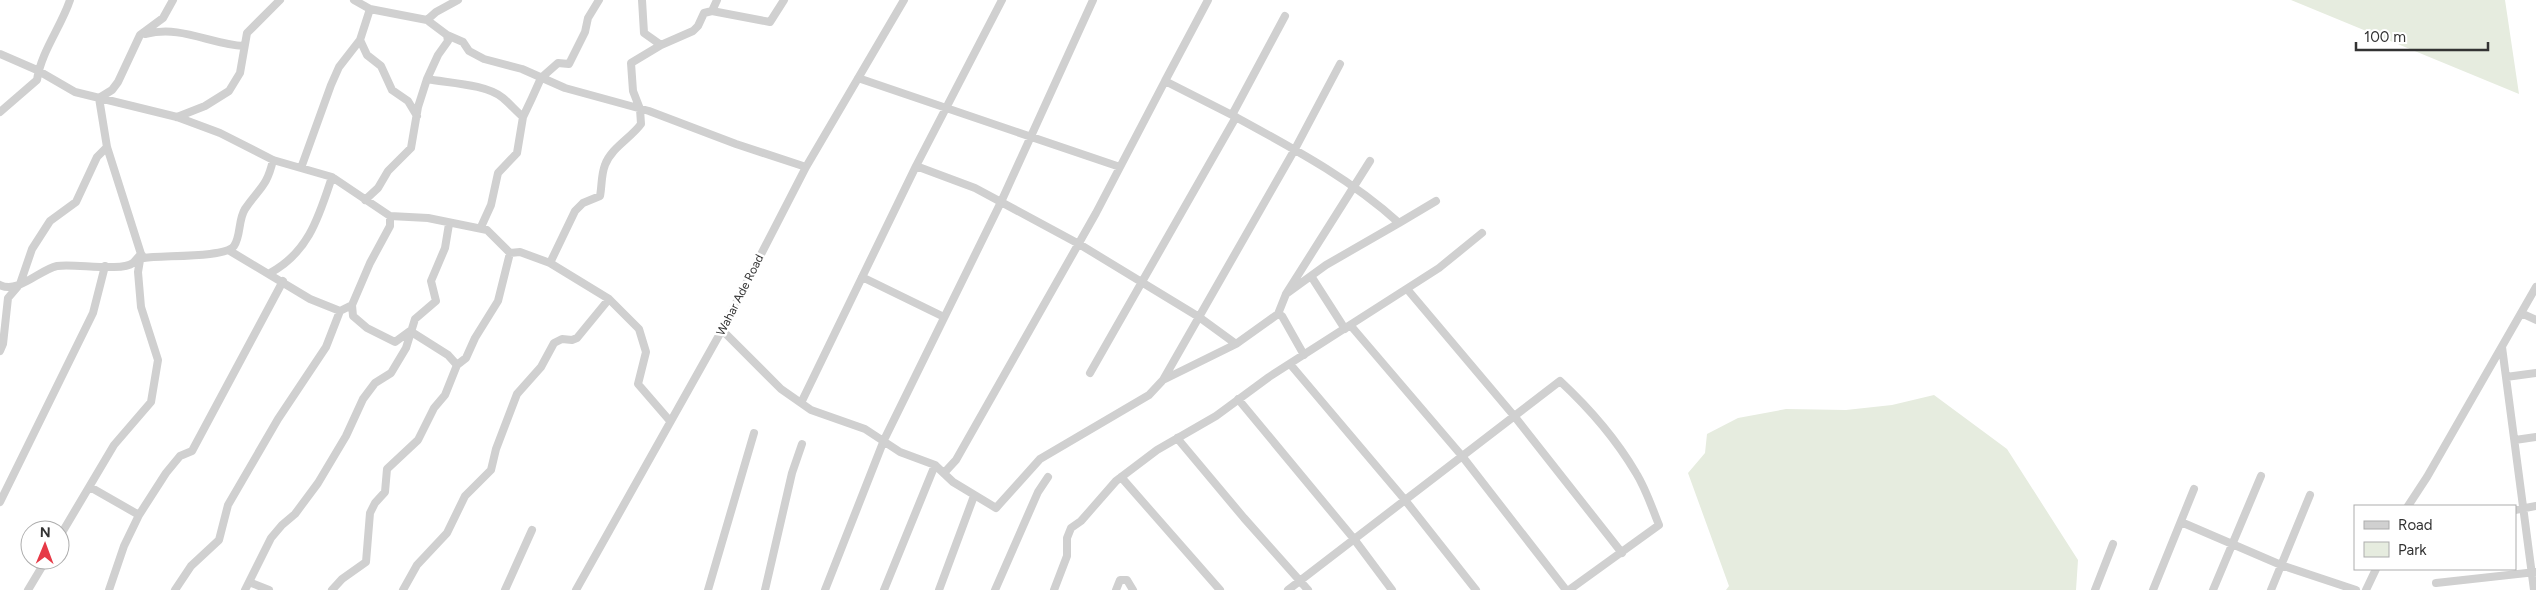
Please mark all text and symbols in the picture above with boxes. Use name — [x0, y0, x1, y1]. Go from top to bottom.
scale bar — [2356, 20, 2488, 52]
text: 100 m — [2364, 28, 2406, 46]
street label: Wahar Ade Road — [714, 252, 766, 338]
legend — [2354, 505, 2516, 570]
text: Road — [2398, 516, 2433, 534]
north arrow — [20, 520, 70, 570]
text: N — [40, 524, 51, 541]
text: Park — [2398, 541, 2427, 559]

